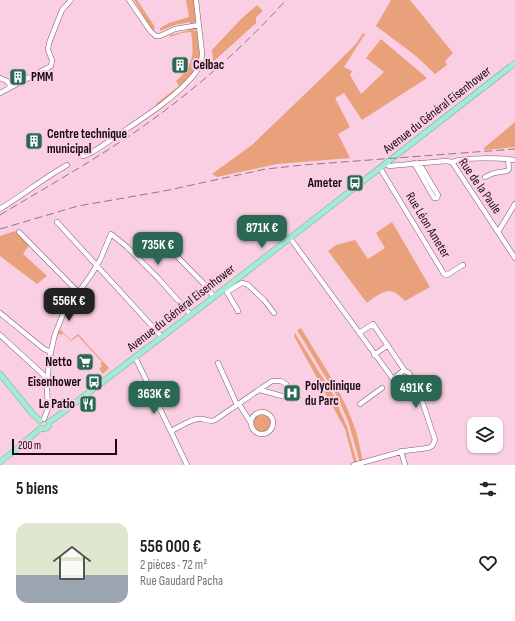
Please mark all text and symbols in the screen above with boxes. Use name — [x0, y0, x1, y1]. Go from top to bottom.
building icon: Celbac — [170, 55, 190, 75]
place label: Celbac — [193, 57, 225, 73]
street label: Avenue du Général Eisenhower — [379, 63, 494, 158]
building icon: PMM — [8, 67, 28, 87]
place label: PMM — [31, 69, 53, 85]
place label: Centre technique municipal — [47, 126, 127, 157]
building icon: Centre technique municipal — [24, 131, 44, 151]
street label: Rue de la Paule — [455, 155, 505, 217]
bus stop icon: Ameter — [345, 173, 365, 193]
place label: Ameter — [307, 175, 342, 191]
street label: Rue Léon Ameter — [402, 189, 454, 261]
pin: 871K € — [229, 215, 295, 249]
text: 871K € — [246, 220, 278, 236]
pin: 735K € — [125, 232, 191, 266]
text: 735K € — [142, 237, 174, 253]
street label: Avenue du Général Eisenhower — [123, 261, 238, 356]
pin: 556K € — [36, 288, 102, 322]
text: 556K € — [53, 293, 85, 309]
supermarket icon: Netto — [75, 352, 95, 372]
place label: Netto — [45, 354, 72, 370]
bus stop icon: Eisenhower — [84, 372, 104, 392]
place label: Eisenhower — [28, 374, 81, 390]
pin: 491K € — [383, 375, 449, 409]
place label: Polyclinique du Parc — [305, 378, 361, 409]
text: 491K € — [400, 380, 432, 396]
pin: 363K € — [121, 381, 187, 415]
hospital icon: Polyclinique du Parc — [282, 383, 302, 403]
text: 363K € — [138, 386, 170, 402]
restaurant icon: Le Patio — [78, 394, 98, 414]
place label: Le Patio — [39, 396, 75, 412]
map controls — [467, 417, 503, 453]
button: layers — [467, 417, 503, 453]
scale bar — [12, 437, 117, 456]
text: 200 m — [18, 439, 41, 452]
icon: filters — [477, 478, 499, 500]
text: 5 biens — [16, 479, 58, 499]
text: 556 000 € — [140, 537, 201, 557]
icon: home — [48, 539, 96, 587]
icon: heart — [477, 552, 499, 574]
text: 2 pièces · 72 m² — [140, 557, 207, 573]
text: Rue Gaudard Pacha — [140, 573, 223, 589]

